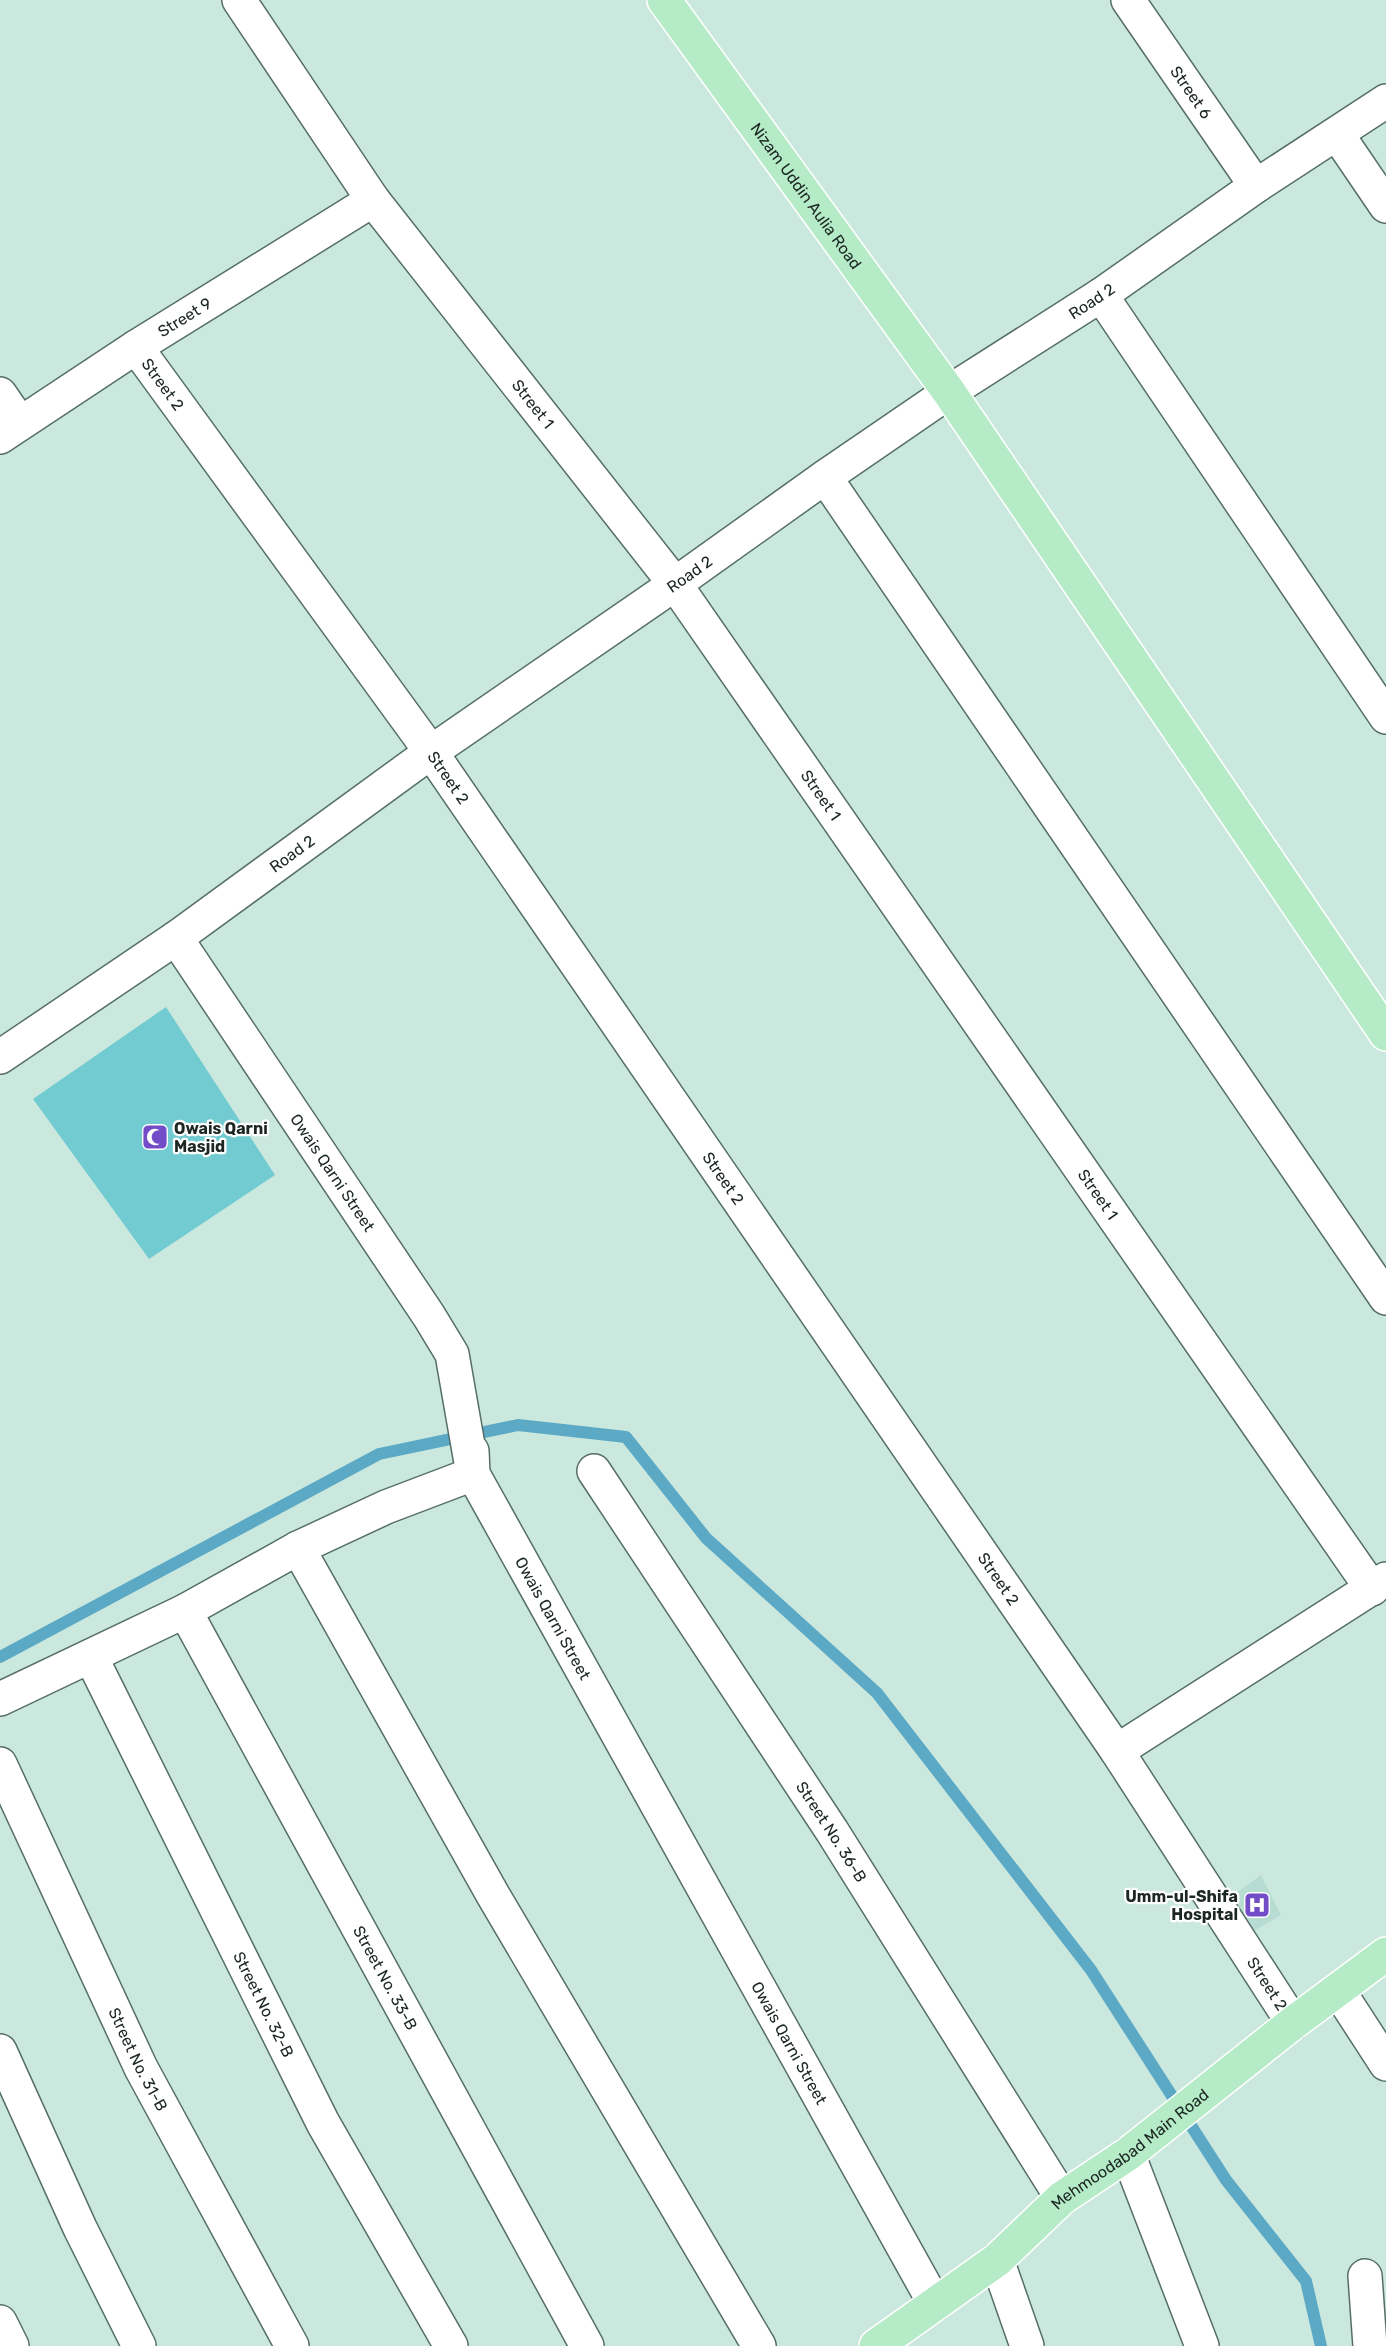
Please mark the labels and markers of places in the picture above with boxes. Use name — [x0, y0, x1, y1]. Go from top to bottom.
place label: Owais Qarni Masjid — [174, 1119, 268, 1156]
mosque icon: Owais Qarni Masjid — [140, 1122, 170, 1152]
place label: Umm-ul-Shifa Hospital — [1125, 1887, 1238, 1924]
hospital icon: Umm-ul-Shifa Hospital — [1242, 1890, 1272, 1920]

